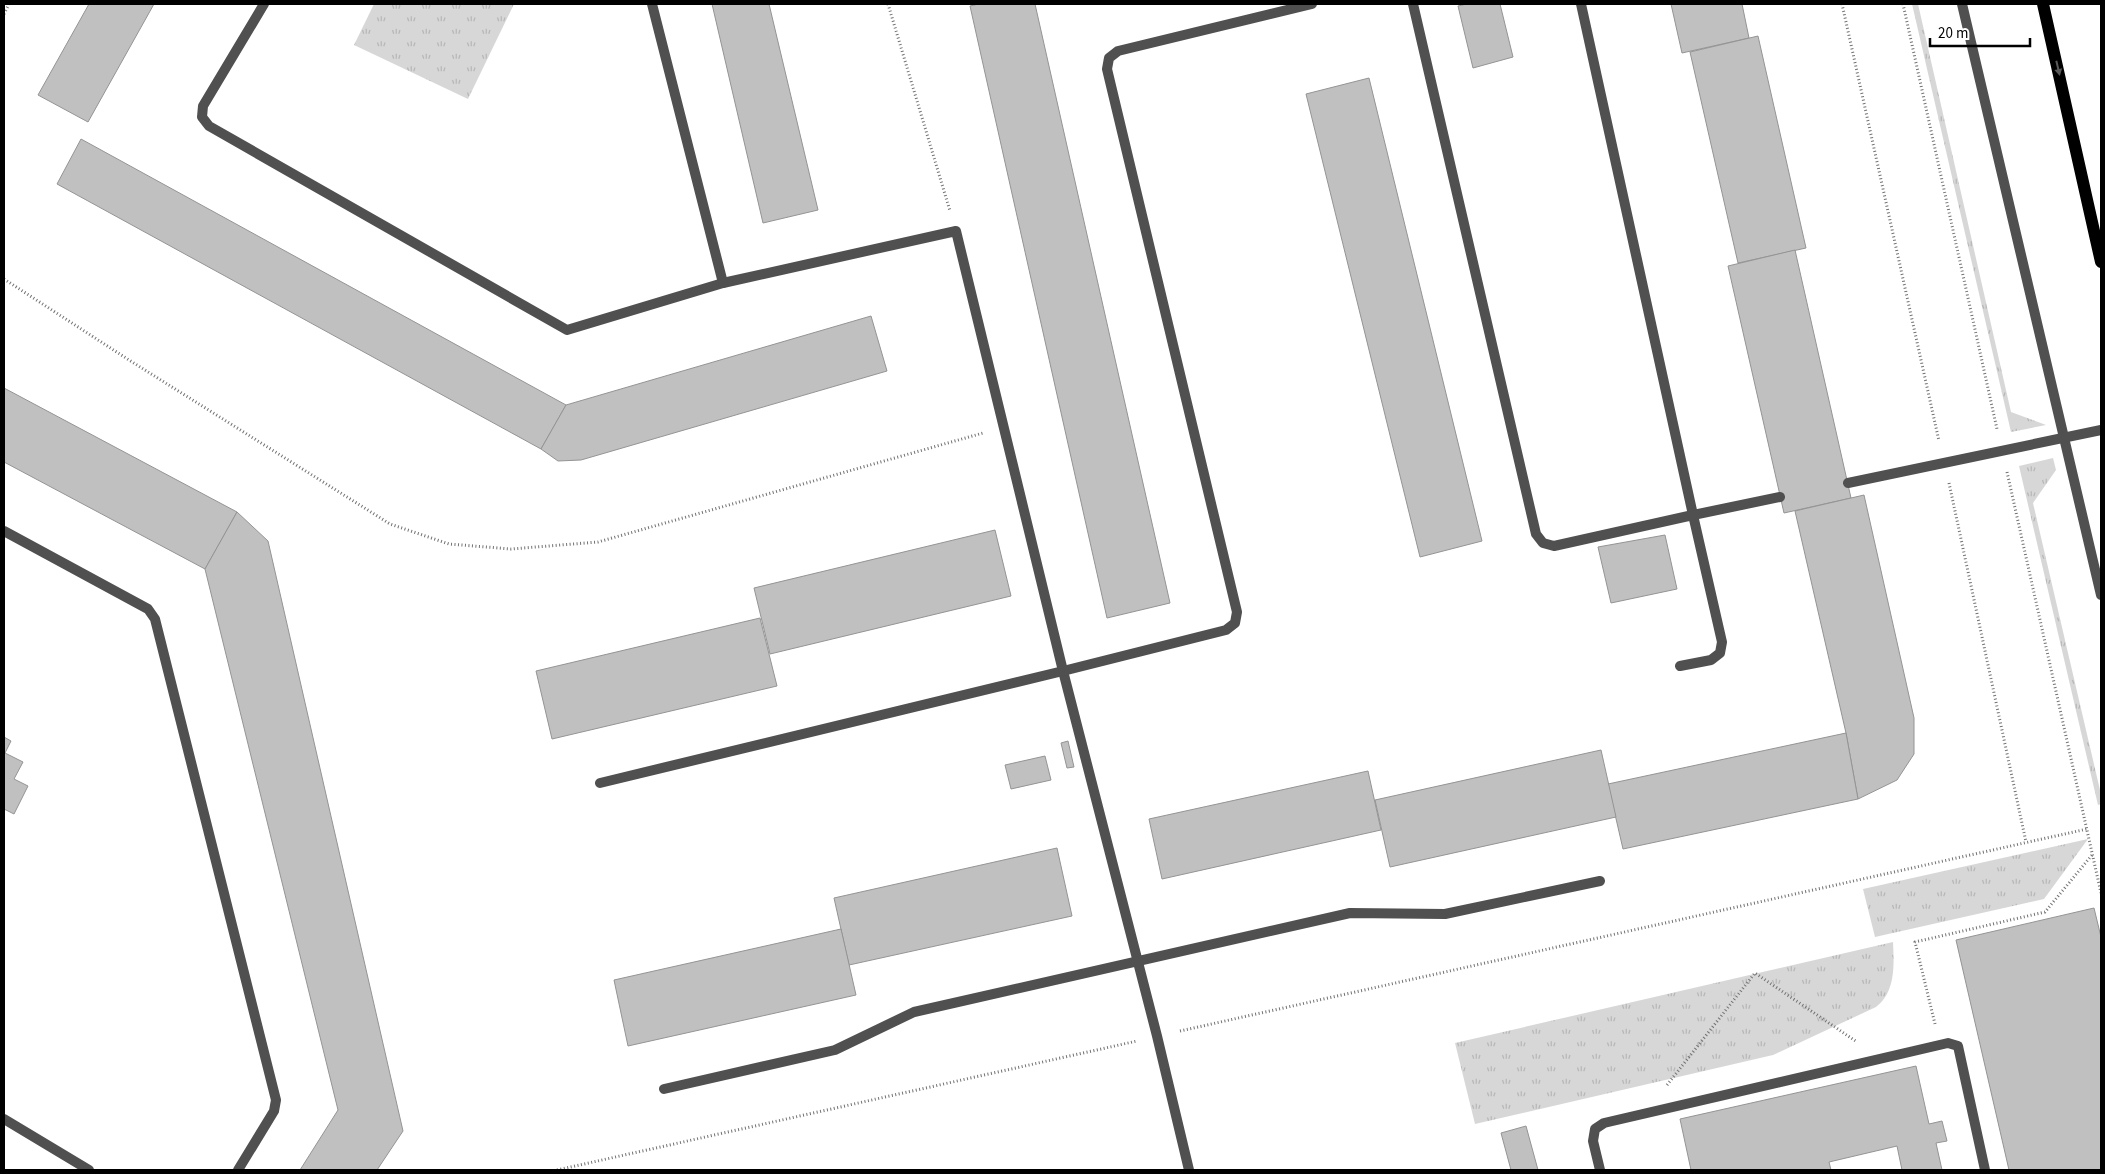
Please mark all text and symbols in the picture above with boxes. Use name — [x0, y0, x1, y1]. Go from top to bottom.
scale bar — [1930, 15, 2030, 47]
text: 20 m — [1938, 23, 1968, 44]
one-way arrow — [2054, 61, 2062, 76]

